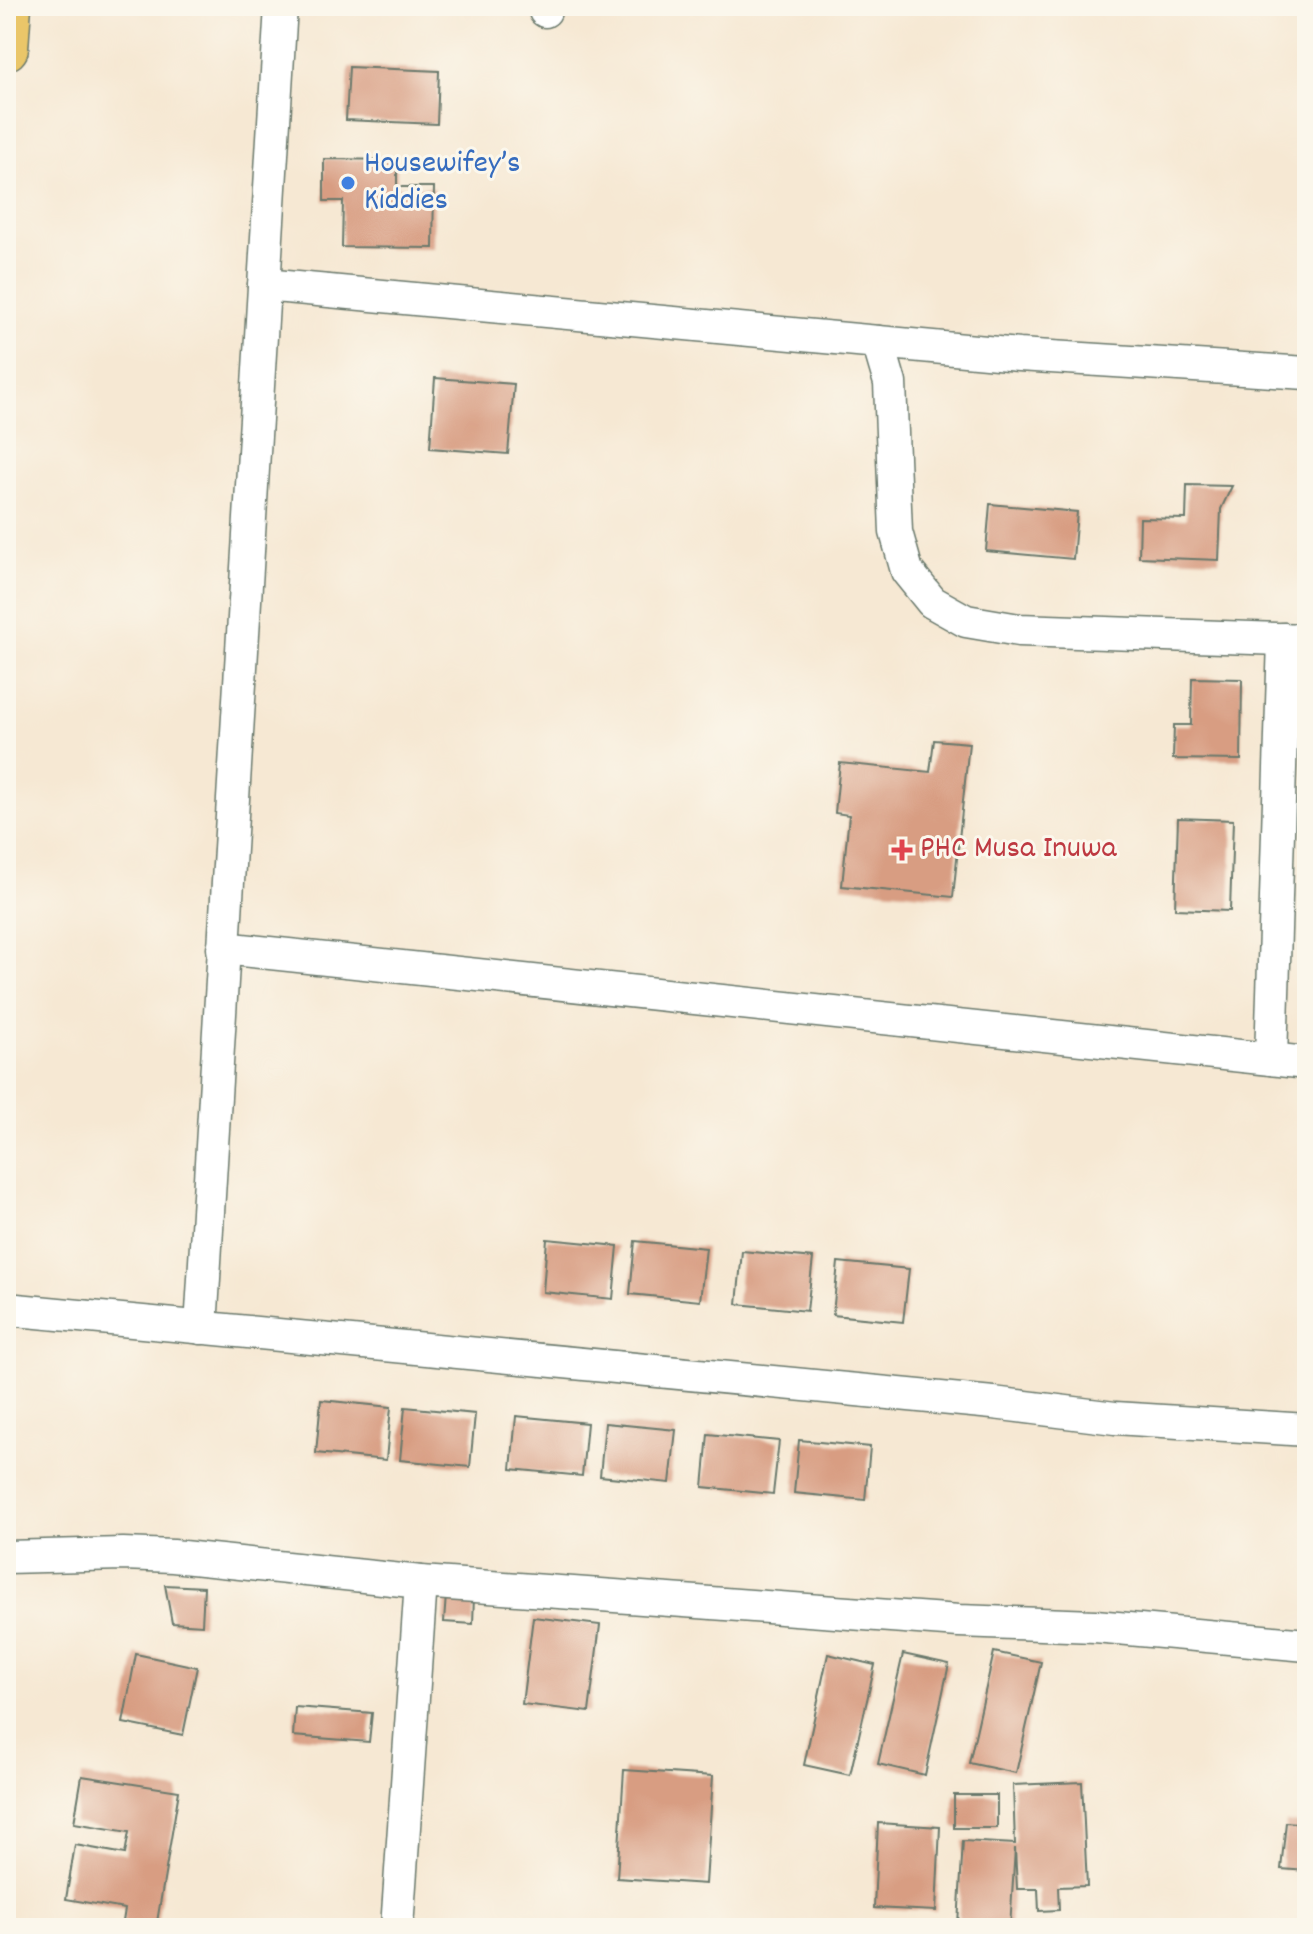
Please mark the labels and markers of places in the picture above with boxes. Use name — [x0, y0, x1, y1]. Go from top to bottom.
place label: Housewifey’s Kiddies — [364, 142, 521, 225]
marker: Housewifey’s Kiddies — [339, 174, 357, 192]
place label: PHC Musa Inuwa — [920, 827, 1118, 873]
marker: PHC Musa Inuwa — [891, 839, 913, 861]

